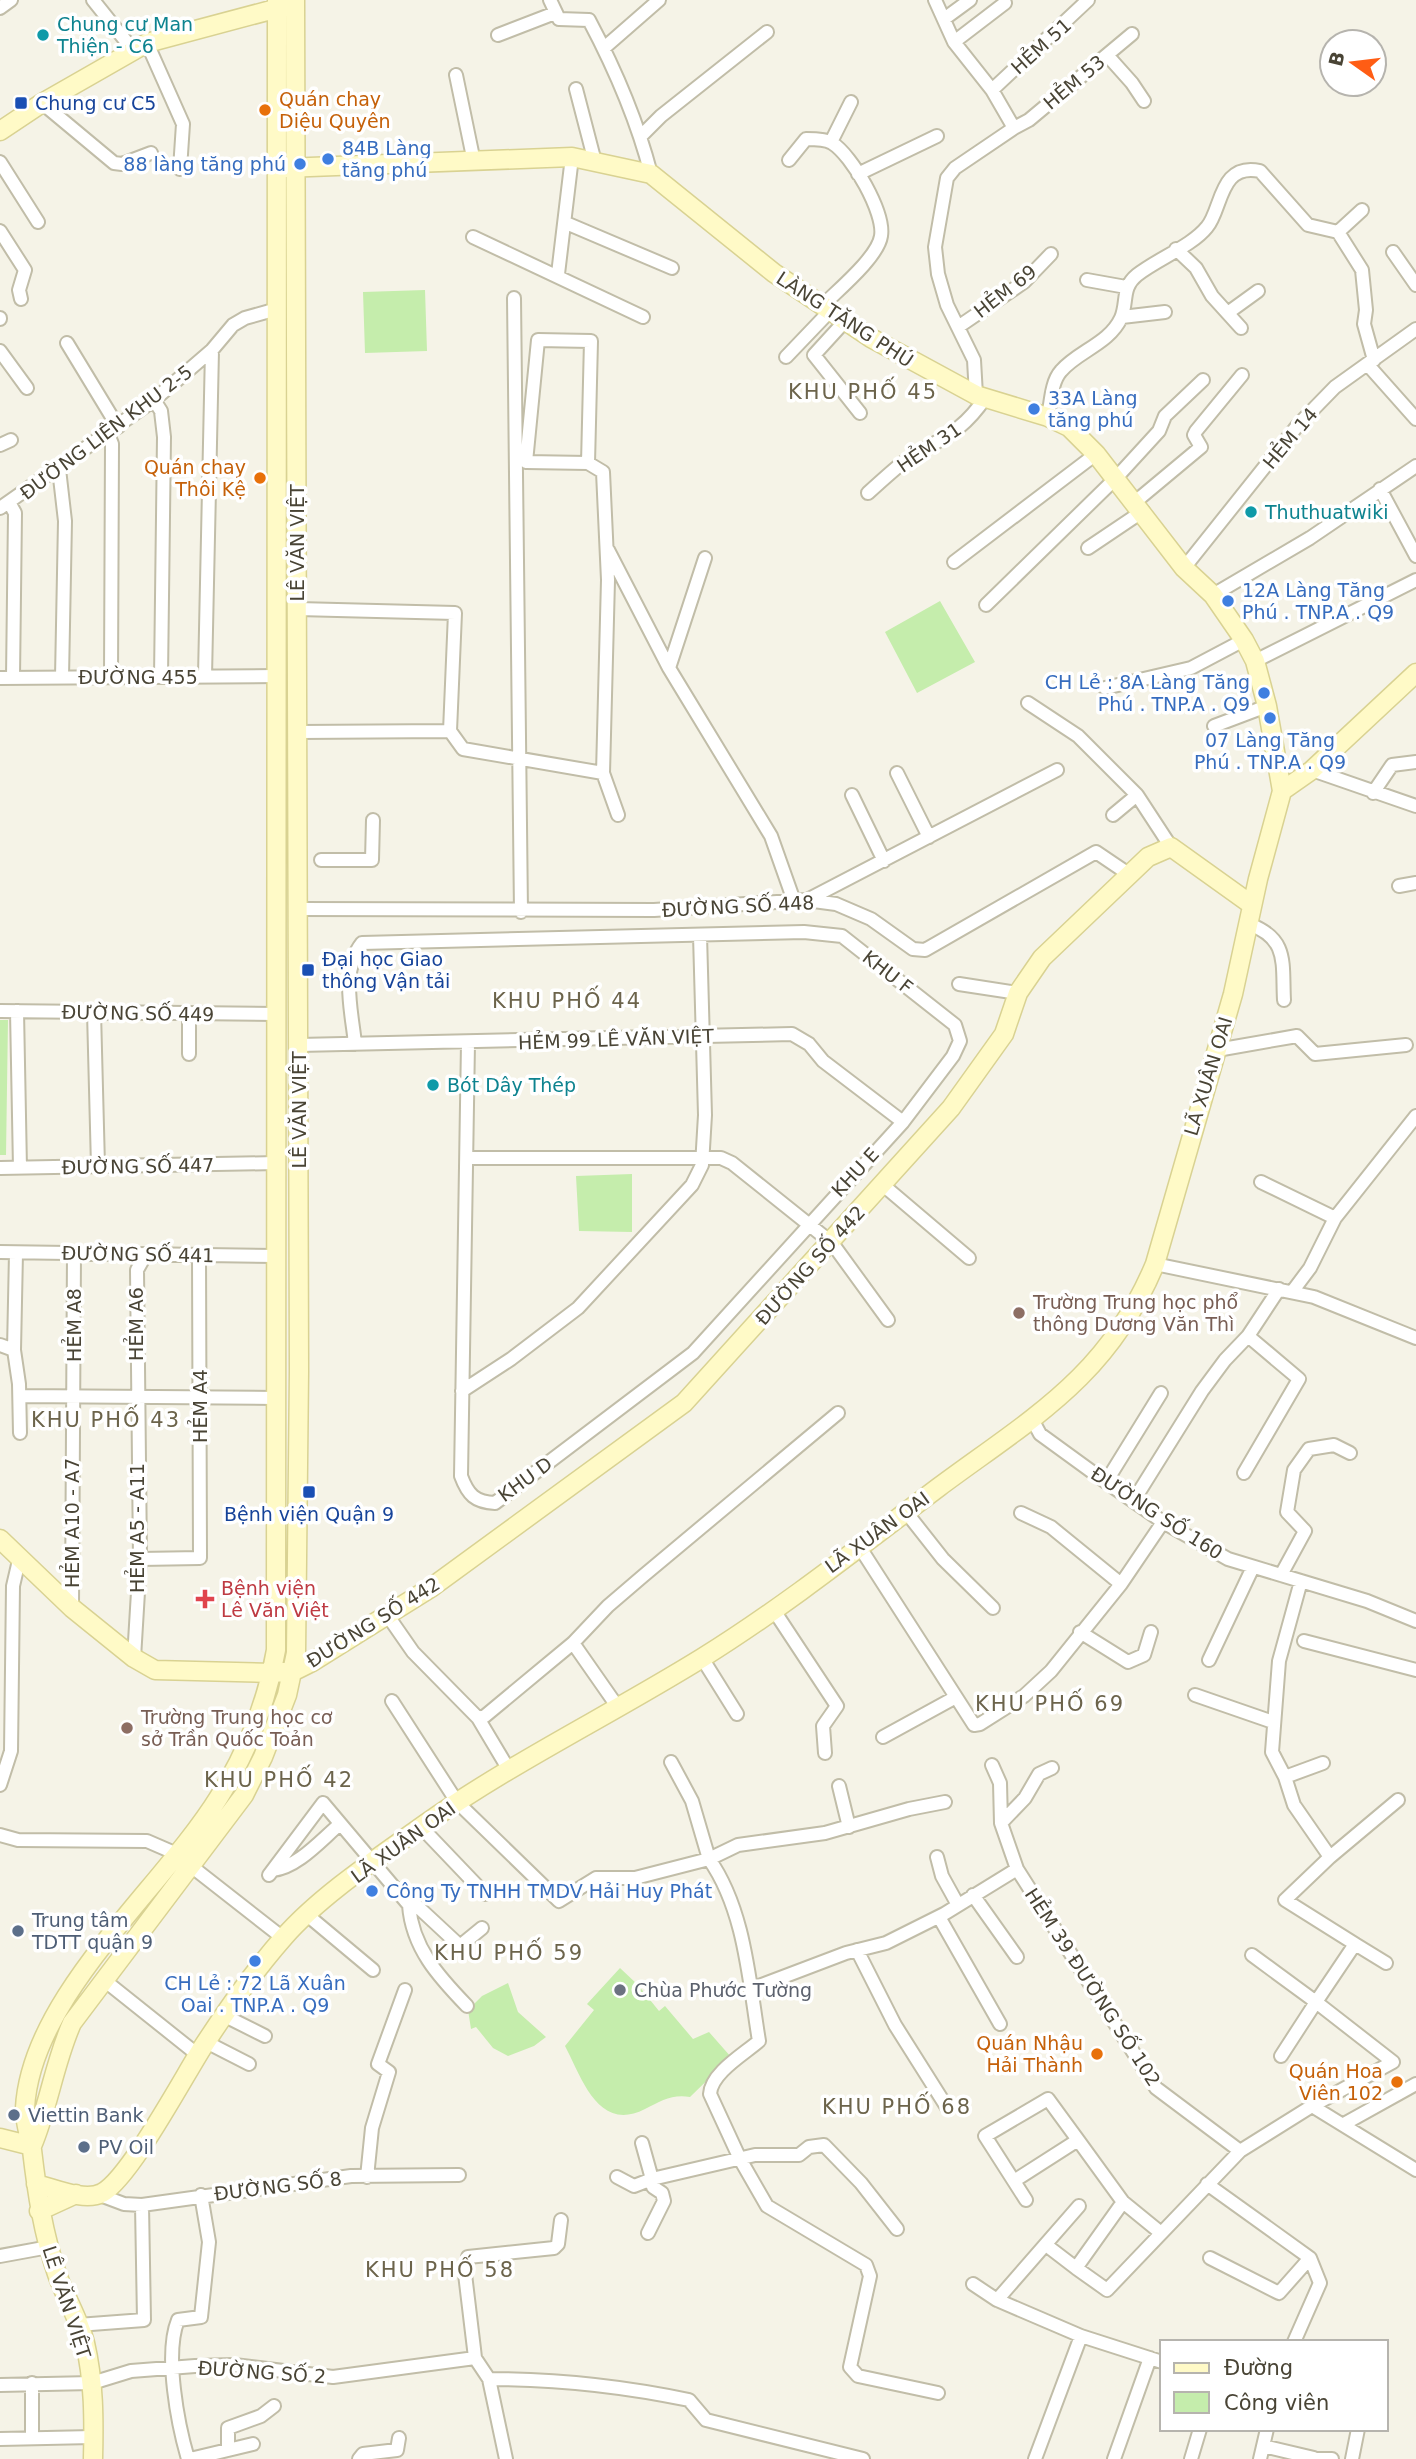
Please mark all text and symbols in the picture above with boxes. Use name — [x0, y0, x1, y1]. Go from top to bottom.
street label: HẺM 51 — [1005, 12, 1075, 79]
place label: Chung cư Man Thiện - C6 — [56, 13, 193, 57]
marker: Chung cư Man Thiện - C6 — [35, 27, 51, 43]
north arrow — [1318, 28, 1388, 98]
street label: HẺM 53 — [1038, 49, 1109, 114]
text: B — [1324, 49, 1349, 69]
place label: Quán chay Diệu Quyên — [279, 88, 391, 132]
place label: Chung cư C5 — [35, 92, 156, 114]
marker: Chung cư C5 — [13, 95, 29, 111]
marker: Quán chay Diệu Quyên — [257, 102, 273, 118]
place label: 84B Làng tăng phú — [342, 137, 432, 181]
marker: 84B Làng tăng phú — [320, 151, 336, 167]
place label: 88 làng tăng phú — [123, 153, 286, 175]
marker: 88 làng tăng phú — [292, 156, 308, 172]
street label: HẺM 69 — [968, 258, 1040, 322]
street label: LÀNG TĂNG PHÚ — [773, 266, 918, 371]
street label: ĐƯỜNG LIÊN KHU 2-5 — [15, 359, 196, 504]
district label: KHU PHỐ 45 — [788, 376, 938, 404]
place label: 33A Làng tăng phú — [1048, 387, 1138, 431]
marker: 33A Làng tăng phú — [1026, 401, 1042, 417]
street label: HẺM 14 — [1257, 402, 1322, 473]
street label: HẺM 31 — [892, 416, 965, 477]
place label: Quán chay Thôi Kệ — [144, 456, 246, 500]
marker: Quán chay Thôi Kệ — [252, 470, 268, 486]
street label: LÊ VĂN VIỆT — [285, 484, 308, 602]
place label: Thuthuatwiki — [1264, 501, 1388, 523]
marker: Thuthuatwiki — [1243, 504, 1259, 520]
place label: 12A Làng Tăng Phú . TNP.A . Q9 — [1242, 579, 1394, 623]
marker: 12A Làng Tăng Phú . TNP.A . Q9 — [1220, 593, 1236, 609]
street label: ĐƯỜNG 455 — [78, 665, 198, 688]
place label: CH Lẻ : 8A Làng Tăng Phú . TNP.A . Q9 — [1045, 671, 1250, 715]
marker: CH Lẻ : 8A Làng Tăng Phú . TNP.A . Q9 — [1256, 685, 1272, 701]
marker: 07 Làng Tăng Phú . TNP.A . Q9 — [1262, 710, 1278, 726]
place label: 07 Làng Tăng Phú . TNP.A . Q9 — [1194, 729, 1346, 773]
street label: ĐƯỜNG SỐ 448 — [661, 888, 815, 921]
street label: KHU F — [859, 946, 917, 998]
place label: Đại học Giao thông Vận tải — [322, 948, 450, 992]
marker: Đại học Giao thông Vận tải — [300, 962, 316, 978]
district label: KHU PHỐ 44 — [492, 985, 642, 1013]
street label: ĐƯỜNG SỐ 449 — [61, 998, 215, 1025]
street label: LÃ XUÂN OAI — [1179, 1014, 1237, 1138]
street label: HẺM 99 LÊ VĂN VIỆT — [518, 1023, 715, 1053]
street label: LÊ VĂN VIỆT — [287, 1051, 310, 1169]
place label: Bót Dây Thép — [447, 1074, 576, 1096]
marker: Bót Dây Thép — [425, 1077, 441, 1093]
street label: KHU E — [827, 1143, 883, 1201]
street label: ĐƯỜNG SỐ 447 — [61, 1151, 215, 1178]
street label: ĐƯỜNG SỐ 442 — [749, 1199, 869, 1329]
street label: ĐƯỜNG SỐ 441 — [61, 1239, 215, 1266]
street label: HẺM A6 — [123, 1287, 147, 1361]
street label: HẺM A8 — [61, 1288, 85, 1362]
place label: Trường Trung học phổ thông Dương Văn Thì — [1032, 1291, 1238, 1335]
marker: Trường Trung học phổ thông Dương Văn Thì — [1011, 1305, 1027, 1321]
street label: HẺM A4 — [187, 1369, 211, 1443]
district label: KHU PHỐ 43 — [31, 1404, 181, 1432]
street label: KHU D — [494, 1452, 556, 1506]
street label: HẺM A10 - A7 — [59, 1458, 83, 1588]
street label: ĐƯỜNG SỐ 160 — [1087, 1460, 1229, 1564]
street label: HẺM A5 - A11 — [124, 1463, 148, 1593]
marker: Bệnh viện Quận 9 — [301, 1484, 317, 1500]
street label: LÃ XUÂN OAI — [821, 1487, 933, 1577]
place label: Bệnh viện Quận 9 — [224, 1503, 394, 1525]
street label: ĐƯỜNG SỐ 442 — [301, 1570, 444, 1672]
place label: Bệnh viện Lê Văn Việt — [221, 1577, 329, 1621]
marker: Bệnh viện Lê Văn Việt — [195, 1589, 215, 1609]
district label: KHU PHỐ 69 — [975, 1688, 1125, 1716]
place label: Trường Trung học cơ sở Trần Quốc Toản — [140, 1706, 333, 1750]
marker: Trường Trung học cơ sở Trần Quốc Toản — [119, 1720, 135, 1736]
district label: KHU PHỐ 42 — [204, 1764, 354, 1792]
street label: LÃ XUÂN OAI — [347, 1797, 459, 1887]
place label: Công Ty TNHH TMDV Hải Huy Phát — [386, 1880, 712, 1902]
street label: HẺM 39 ĐƯỜNG SỐ 102 — [1021, 1882, 1168, 2090]
marker: Công Ty TNHH TMDV Hải Huy Phát — [364, 1883, 380, 1899]
place label: Trung tâm TDTT quận 9 — [31, 1909, 153, 1953]
marker: Trung tâm TDTT quận 9 — [10, 1923, 26, 1939]
district label: KHU PHỐ 59 — [434, 1937, 584, 1965]
marker: CH Lẻ : 72 Lã Xuân Oai . TNP.A . Q9 — [247, 1953, 263, 1969]
place label: CH Lẻ : 72 Lã Xuân Oai . TNP.A . Q9 — [164, 1972, 346, 2016]
place label: Chùa Phước Tường — [634, 1979, 812, 2001]
marker: Chùa Phước Tường — [612, 1982, 628, 1998]
place label: Quán Nhậu Hải Thành — [976, 2032, 1083, 2076]
marker: Quán Nhậu Hải Thành — [1089, 2046, 1105, 2062]
place label: Quán Hoa Viên 102 — [1289, 2060, 1383, 2104]
marker: Quán Hoa Viên 102 — [1389, 2074, 1405, 2090]
district label: KHU PHỐ 68 — [822, 2091, 972, 2119]
place label: Viettin Bank — [28, 2104, 144, 2126]
marker: Viettin Bank — [6, 2107, 22, 2123]
place label: PV Oil — [98, 2136, 154, 2158]
marker: PV Oil — [76, 2139, 92, 2155]
street label: ĐƯỜNG SỐ 8 — [213, 2164, 343, 2205]
street label: LÊ VĂN VIỆT — [38, 2243, 97, 2361]
district label: KHU PHỐ 58 — [365, 2254, 515, 2282]
legend — [1160, 2340, 1388, 2431]
street label: ĐƯỜNG SỐ 2 — [197, 2354, 327, 2387]
text: Đường — [1224, 2356, 1293, 2380]
text: Công viên — [1224, 2391, 1329, 2415]

